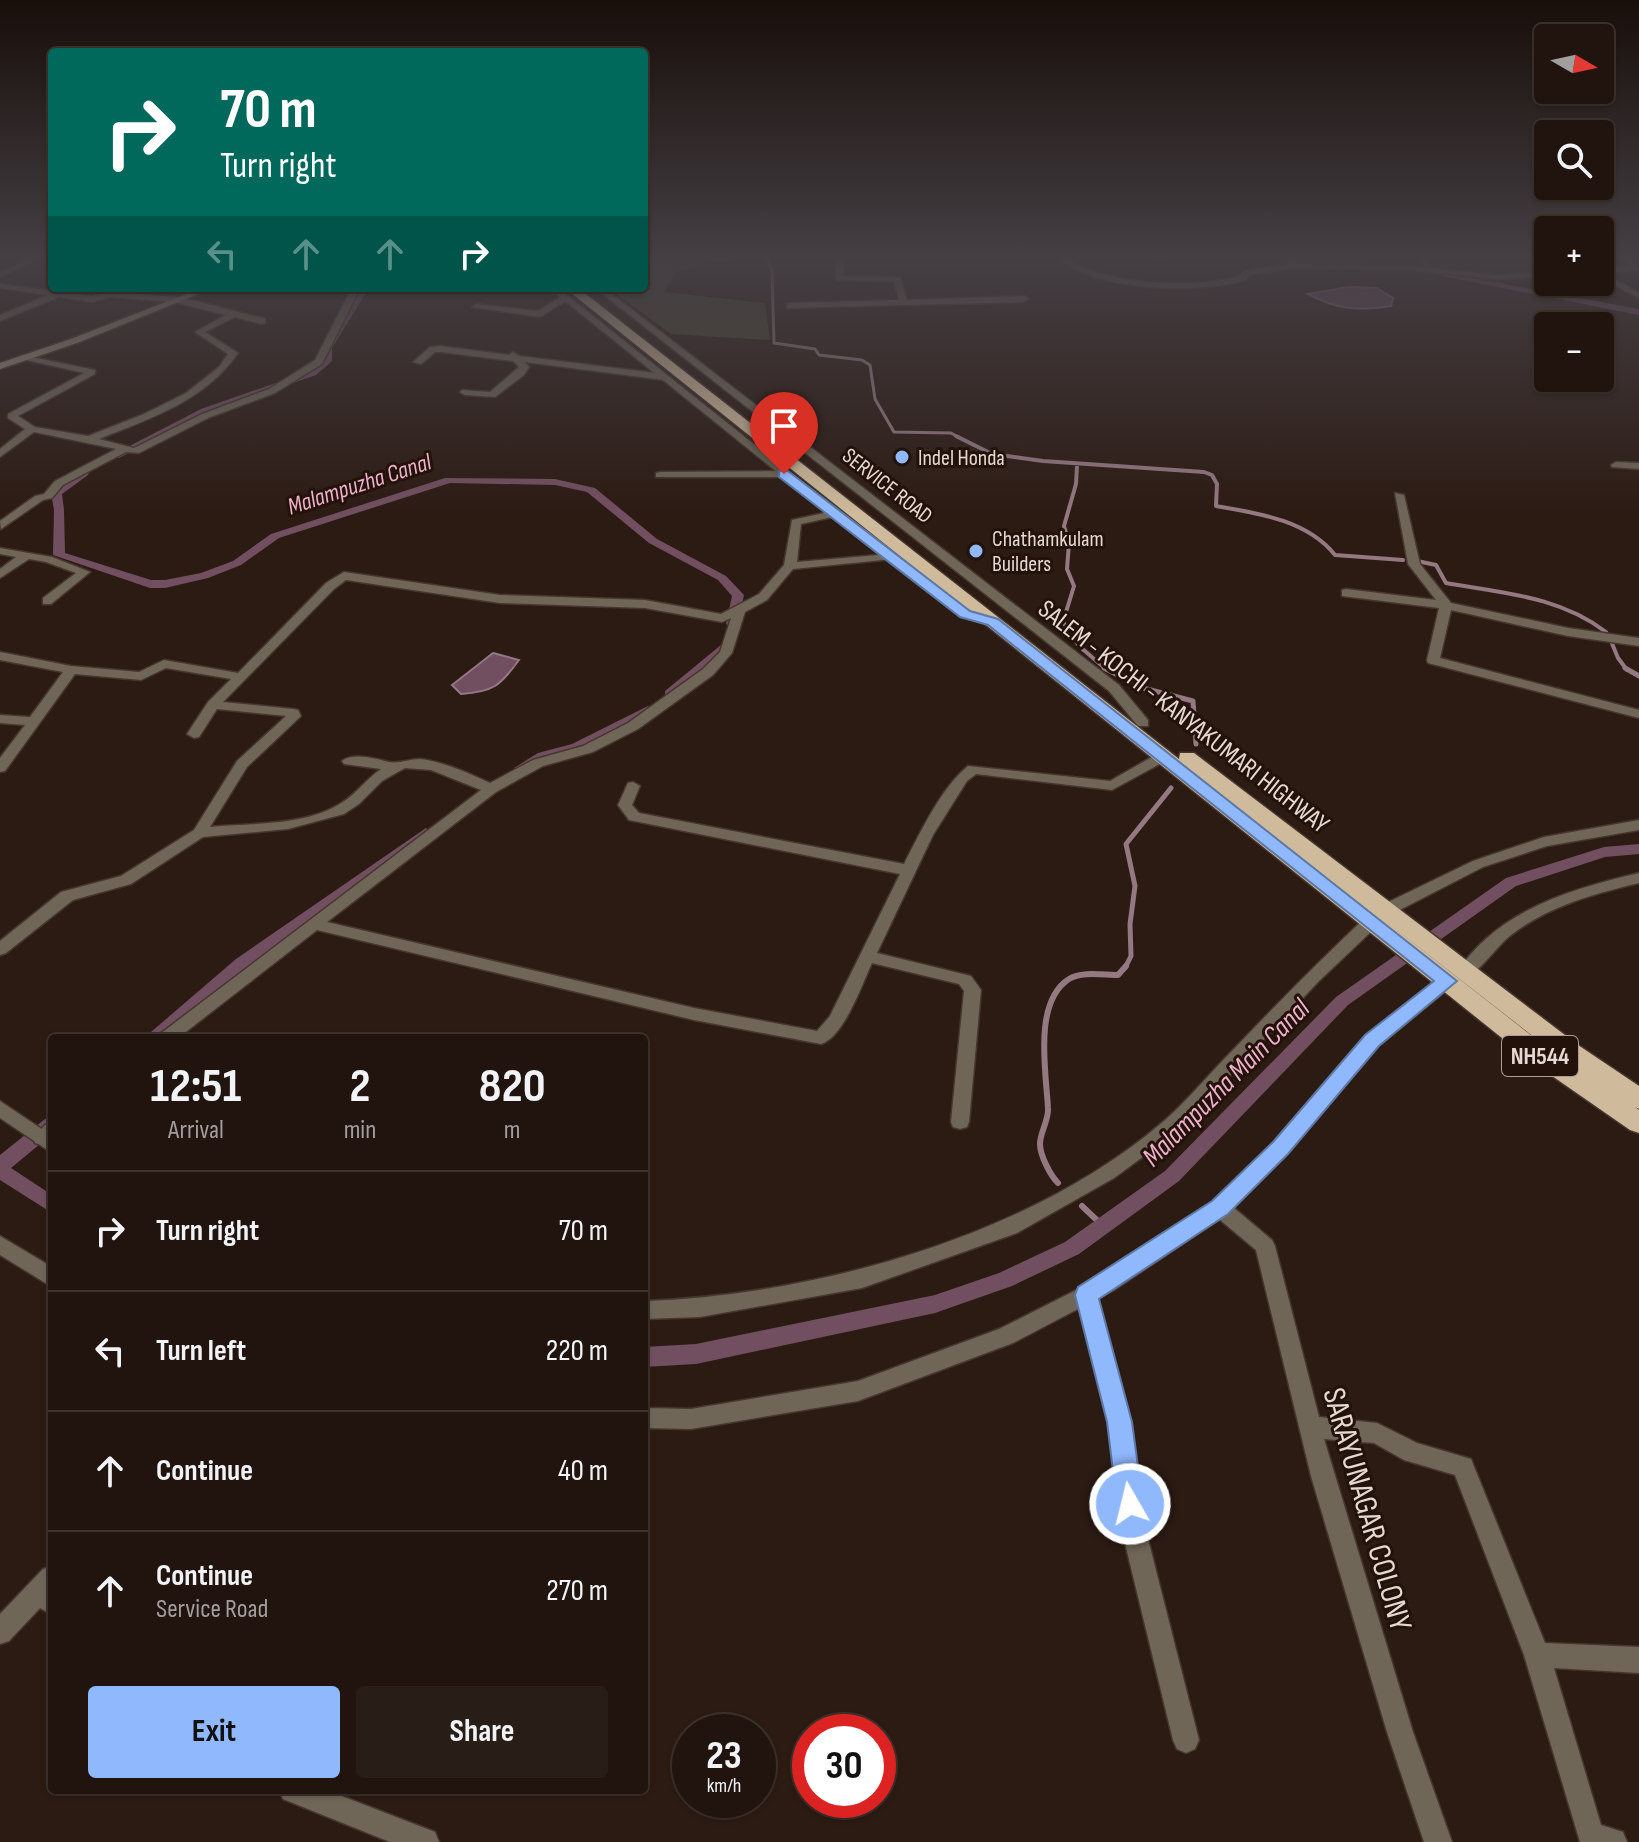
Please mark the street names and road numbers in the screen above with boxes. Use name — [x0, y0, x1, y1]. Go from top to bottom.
street label: SERVICE ROAD — [837, 443, 938, 530]
street label: SALEM - KOCHI - KANYAKUMARI HIGHWAY — [1031, 594, 1335, 840]
road number: NH544 — [1502, 1036, 1578, 1076]
street label: SARAYUNAGAR COLONY — [1313, 1384, 1420, 1636]

